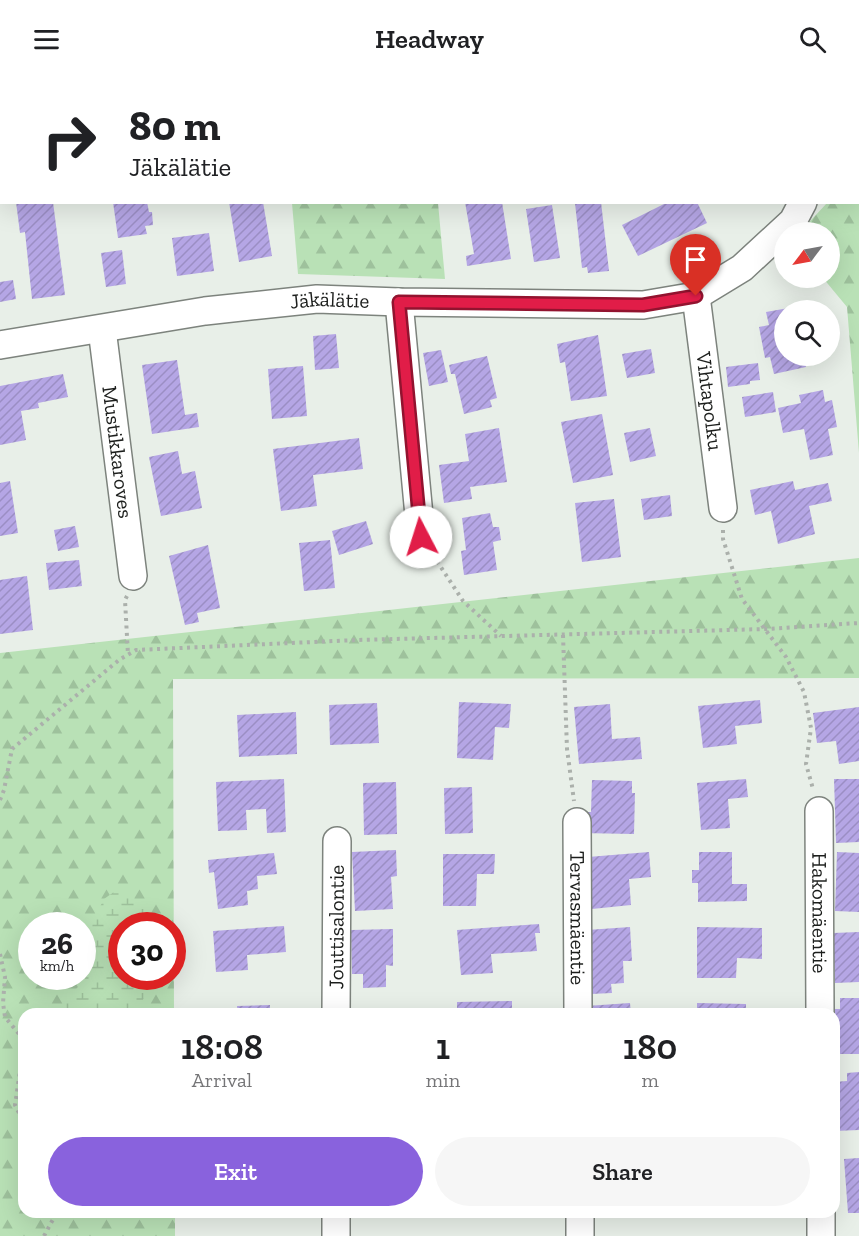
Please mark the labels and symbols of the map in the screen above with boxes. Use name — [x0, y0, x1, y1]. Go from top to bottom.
north arrow — [774, 222, 840, 288]
pin — [670, 234, 721, 296]
street label: Jäkälätie — [289, 286, 370, 314]
street label: Vihtapolku — [691, 349, 729, 452]
street label: Mustikkaroves — [97, 384, 139, 520]
position arrow — [389, 505, 453, 569]
street label: Tervasmäentie — [565, 851, 591, 985]
street label: Hakomäentie — [807, 852, 833, 974]
street label: Jouttisalontie — [323, 865, 349, 989]
speed limit sign: 30 — [108, 912, 186, 990]

